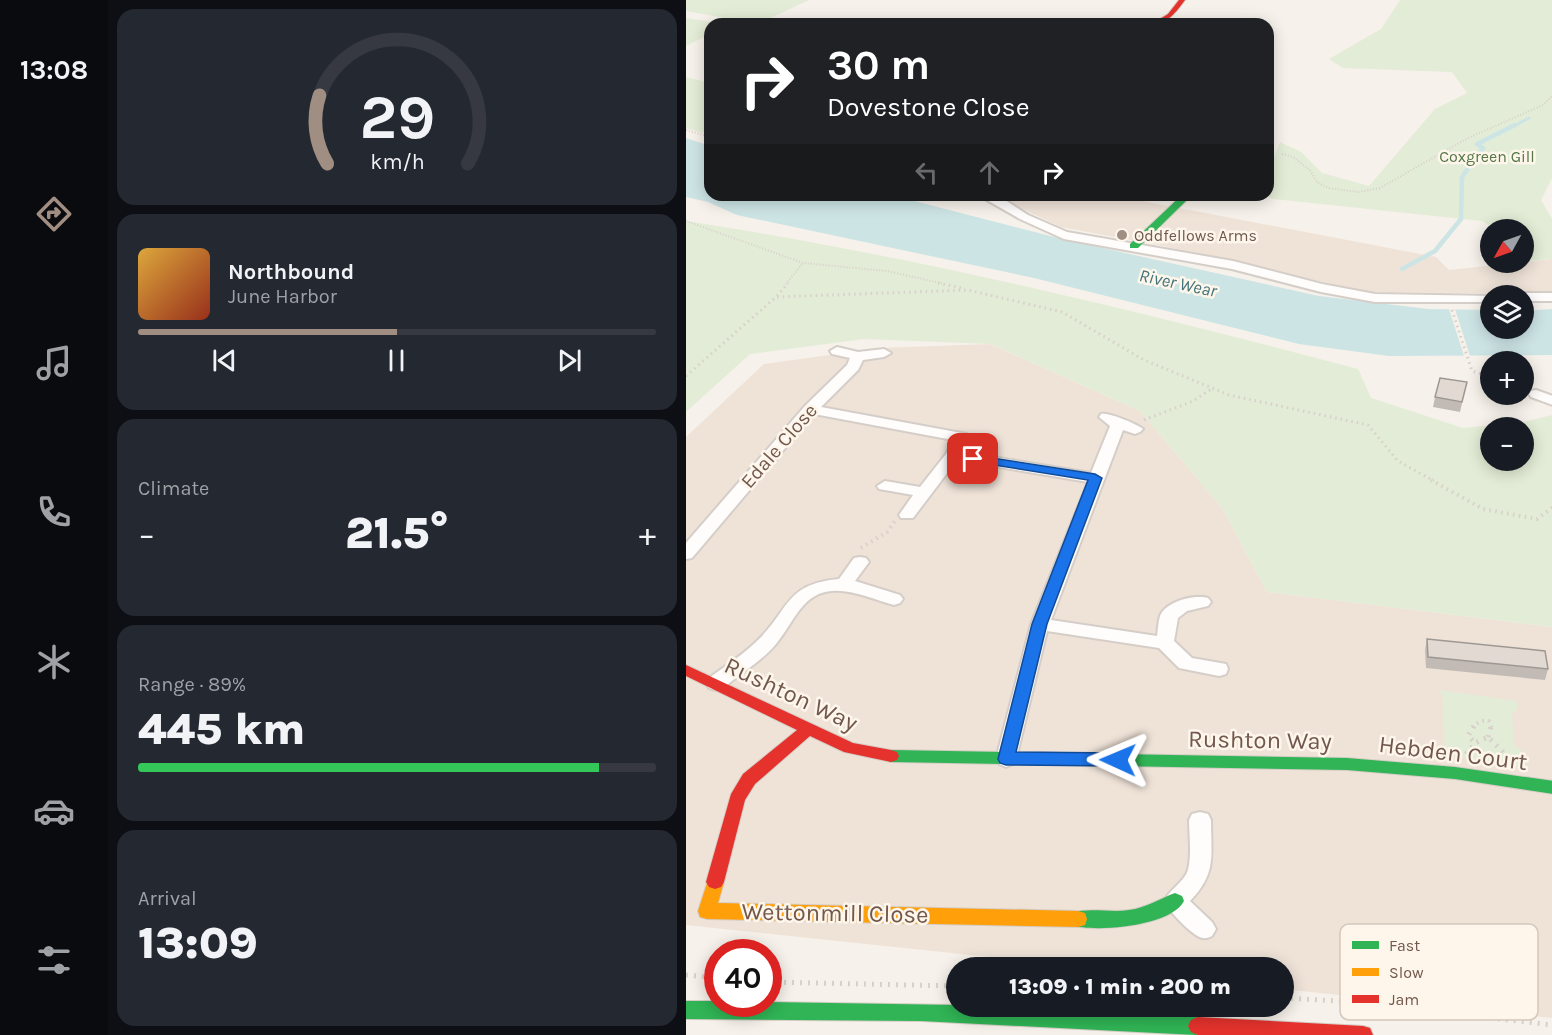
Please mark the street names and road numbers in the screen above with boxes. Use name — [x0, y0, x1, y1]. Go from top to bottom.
street label: Edale Close — [736, 399, 822, 493]
street label: Rushton Way — [720, 651, 862, 737]
street label: Rushton Way — [1188, 725, 1332, 755]
street label: Hebden Court — [1377, 730, 1529, 776]
street label: Wettonmill Close — [741, 897, 929, 929]

